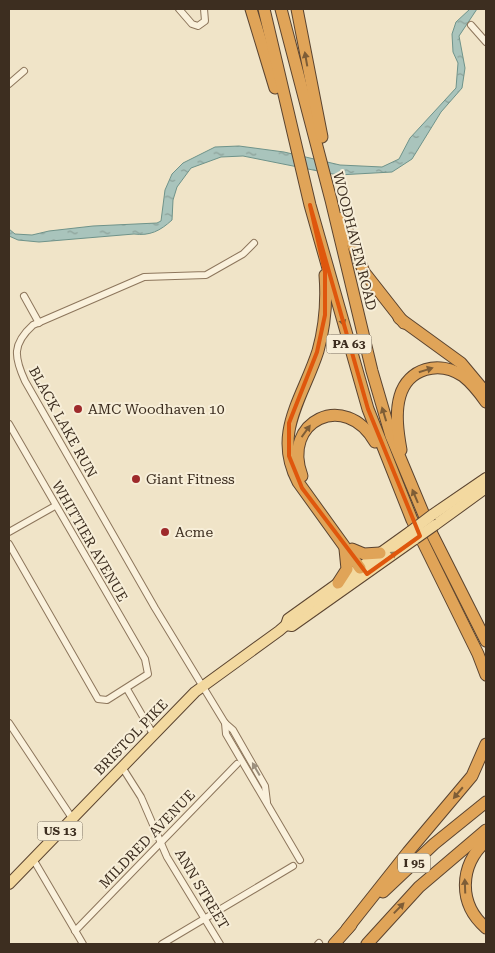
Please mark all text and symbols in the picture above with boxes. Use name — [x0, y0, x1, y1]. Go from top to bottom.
one-way arrow — [301, 50, 309, 66]
street label: WOODHAVEN ROAD — [330, 170, 380, 312]
one-way arrow — [339, 312, 347, 327]
road number: PA 63 — [326, 334, 372, 354]
street label: BLACK LAKE RUN — [26, 364, 100, 480]
one-way arrow — [419, 365, 434, 373]
place label: AMC Woodhaven 10 — [88, 401, 225, 417]
marker: AMC Woodhaven 10 — [72, 403, 84, 415]
one-way arrow — [380, 407, 387, 422]
one-way arrow — [301, 424, 311, 438]
place label: Giant Fitness — [146, 471, 235, 487]
marker: Giant Fitness — [130, 473, 142, 485]
street label: WHITTIER AVENUE — [49, 478, 131, 604]
one-way arrow — [410, 489, 418, 503]
place label: Acme — [175, 524, 213, 540]
marker: Acme — [159, 526, 171, 538]
one-way arrow — [384, 551, 398, 561]
street label: BRISTOL PIKE — [91, 696, 171, 778]
one-way arrow — [251, 763, 260, 776]
one-way arrow — [453, 786, 464, 799]
street label: MILDRED AVENUE — [96, 787, 198, 891]
road number: US 13 — [38, 821, 82, 840]
street label: ANN STREET — [172, 846, 232, 932]
road number: I 95 — [398, 854, 430, 872]
one-way arrow — [461, 878, 469, 894]
one-way arrow — [393, 902, 405, 914]

